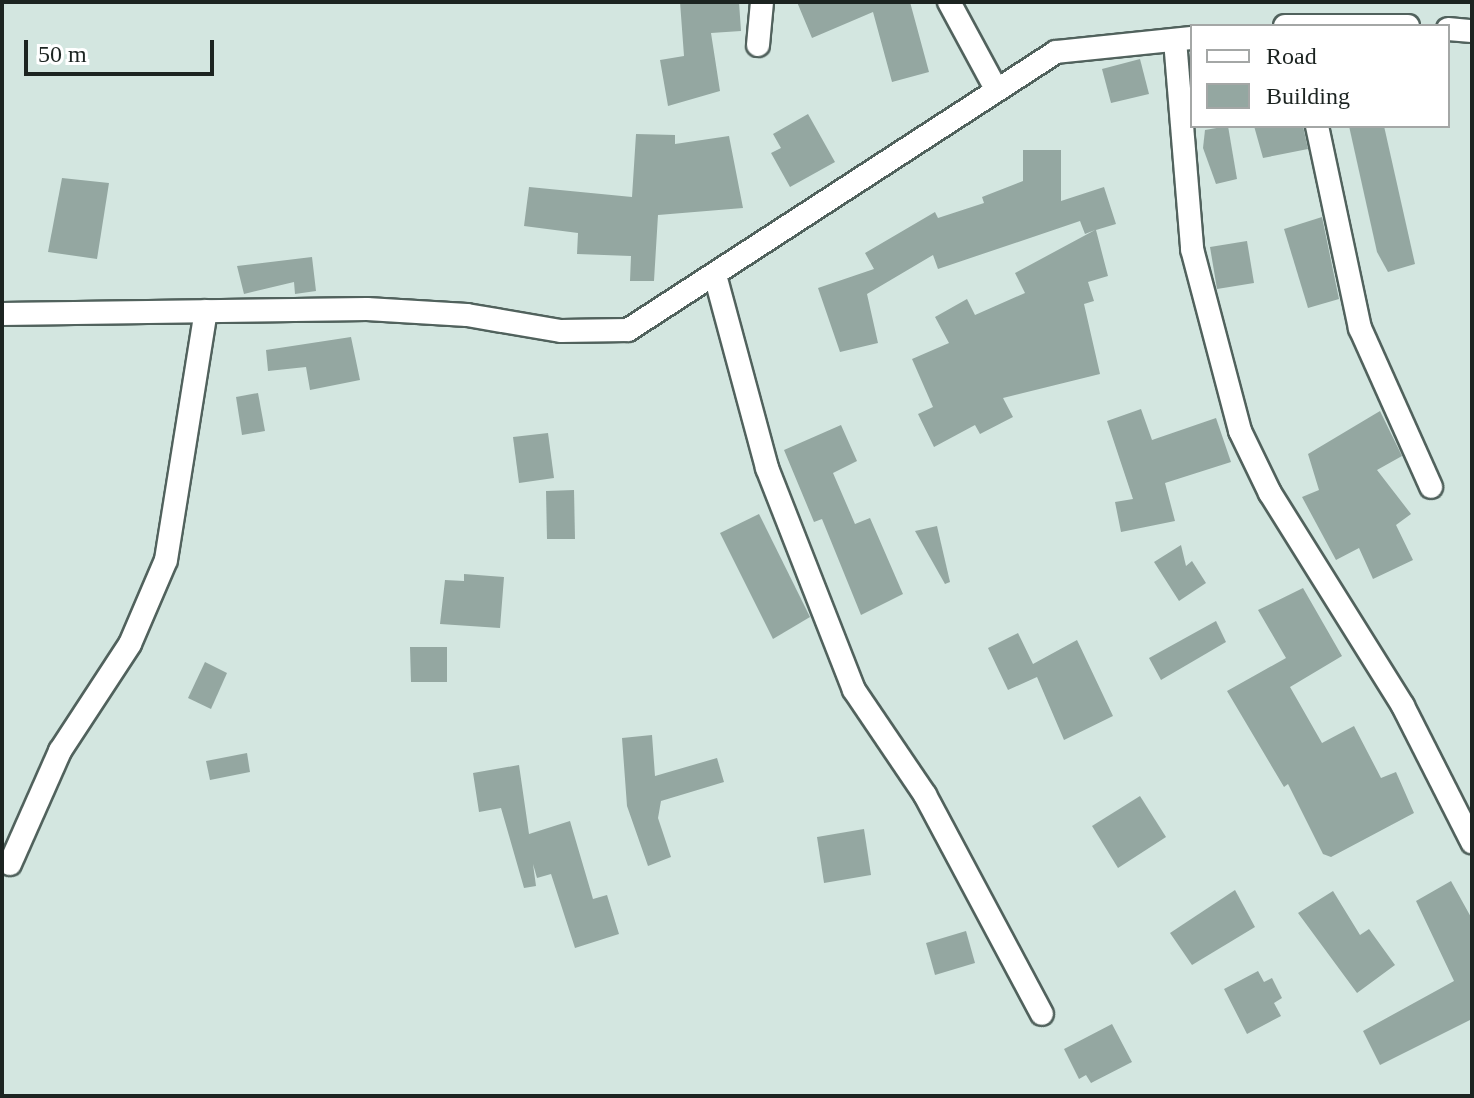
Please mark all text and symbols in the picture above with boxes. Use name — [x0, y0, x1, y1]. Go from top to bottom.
scale bar — [28, 24, 218, 74]
legend — [1190, 24, 1450, 128]
text: 50 m — [38, 41, 87, 67]
text: Road — [1266, 43, 1317, 69]
text: Building — [1266, 83, 1350, 109]

